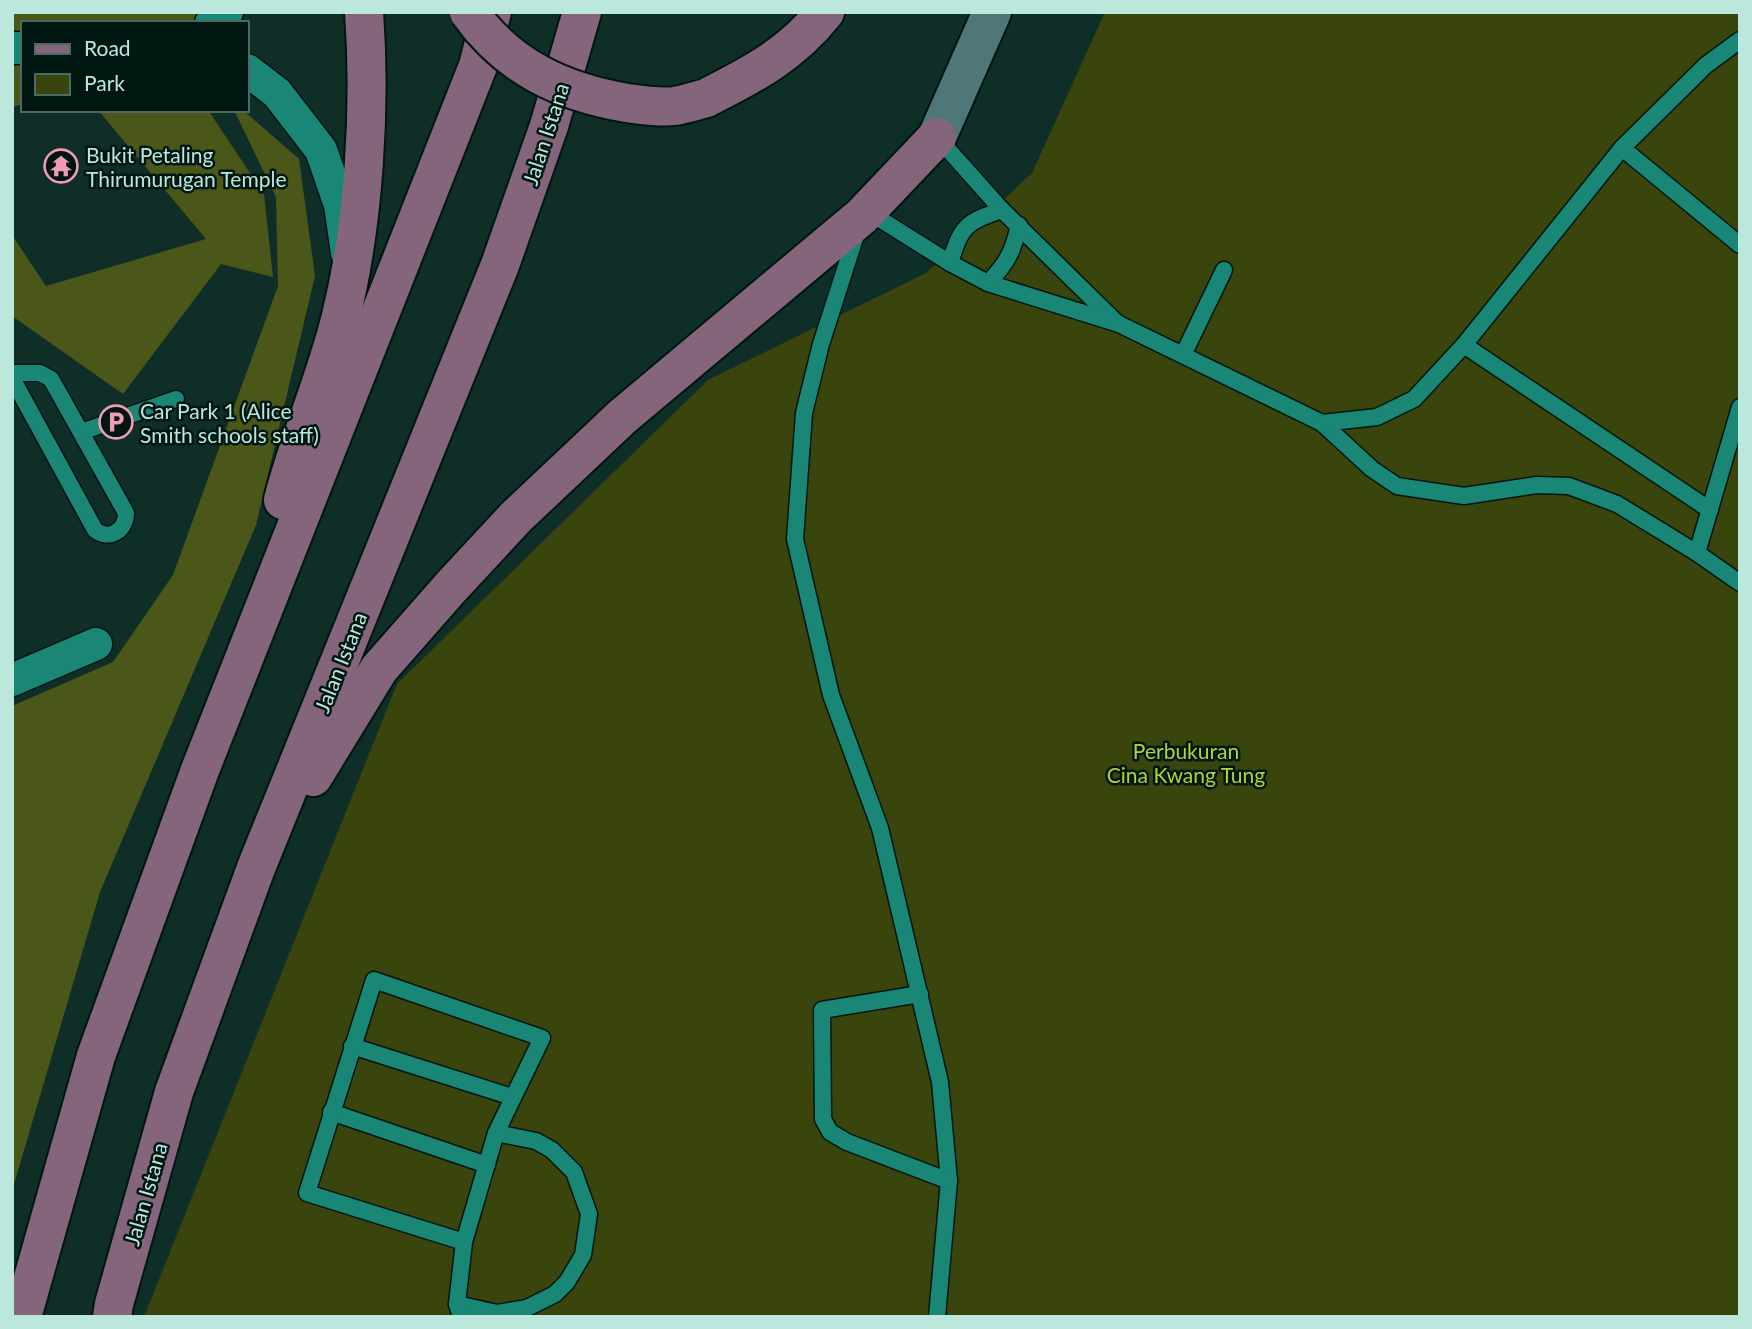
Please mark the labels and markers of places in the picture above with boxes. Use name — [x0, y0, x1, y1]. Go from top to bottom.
place label: Bukit Petaling Thirumurugan Temple — [86, 142, 287, 191]
temple icon: Bukit Petaling Thirumurugan Temple — [42, 147, 80, 185]
place label: Car Park 1 (Alice Smith schools staff) — [140, 398, 319, 447]
parking icon: Car Park 1 (Alice Smith schools staff) — [97, 403, 135, 441]

